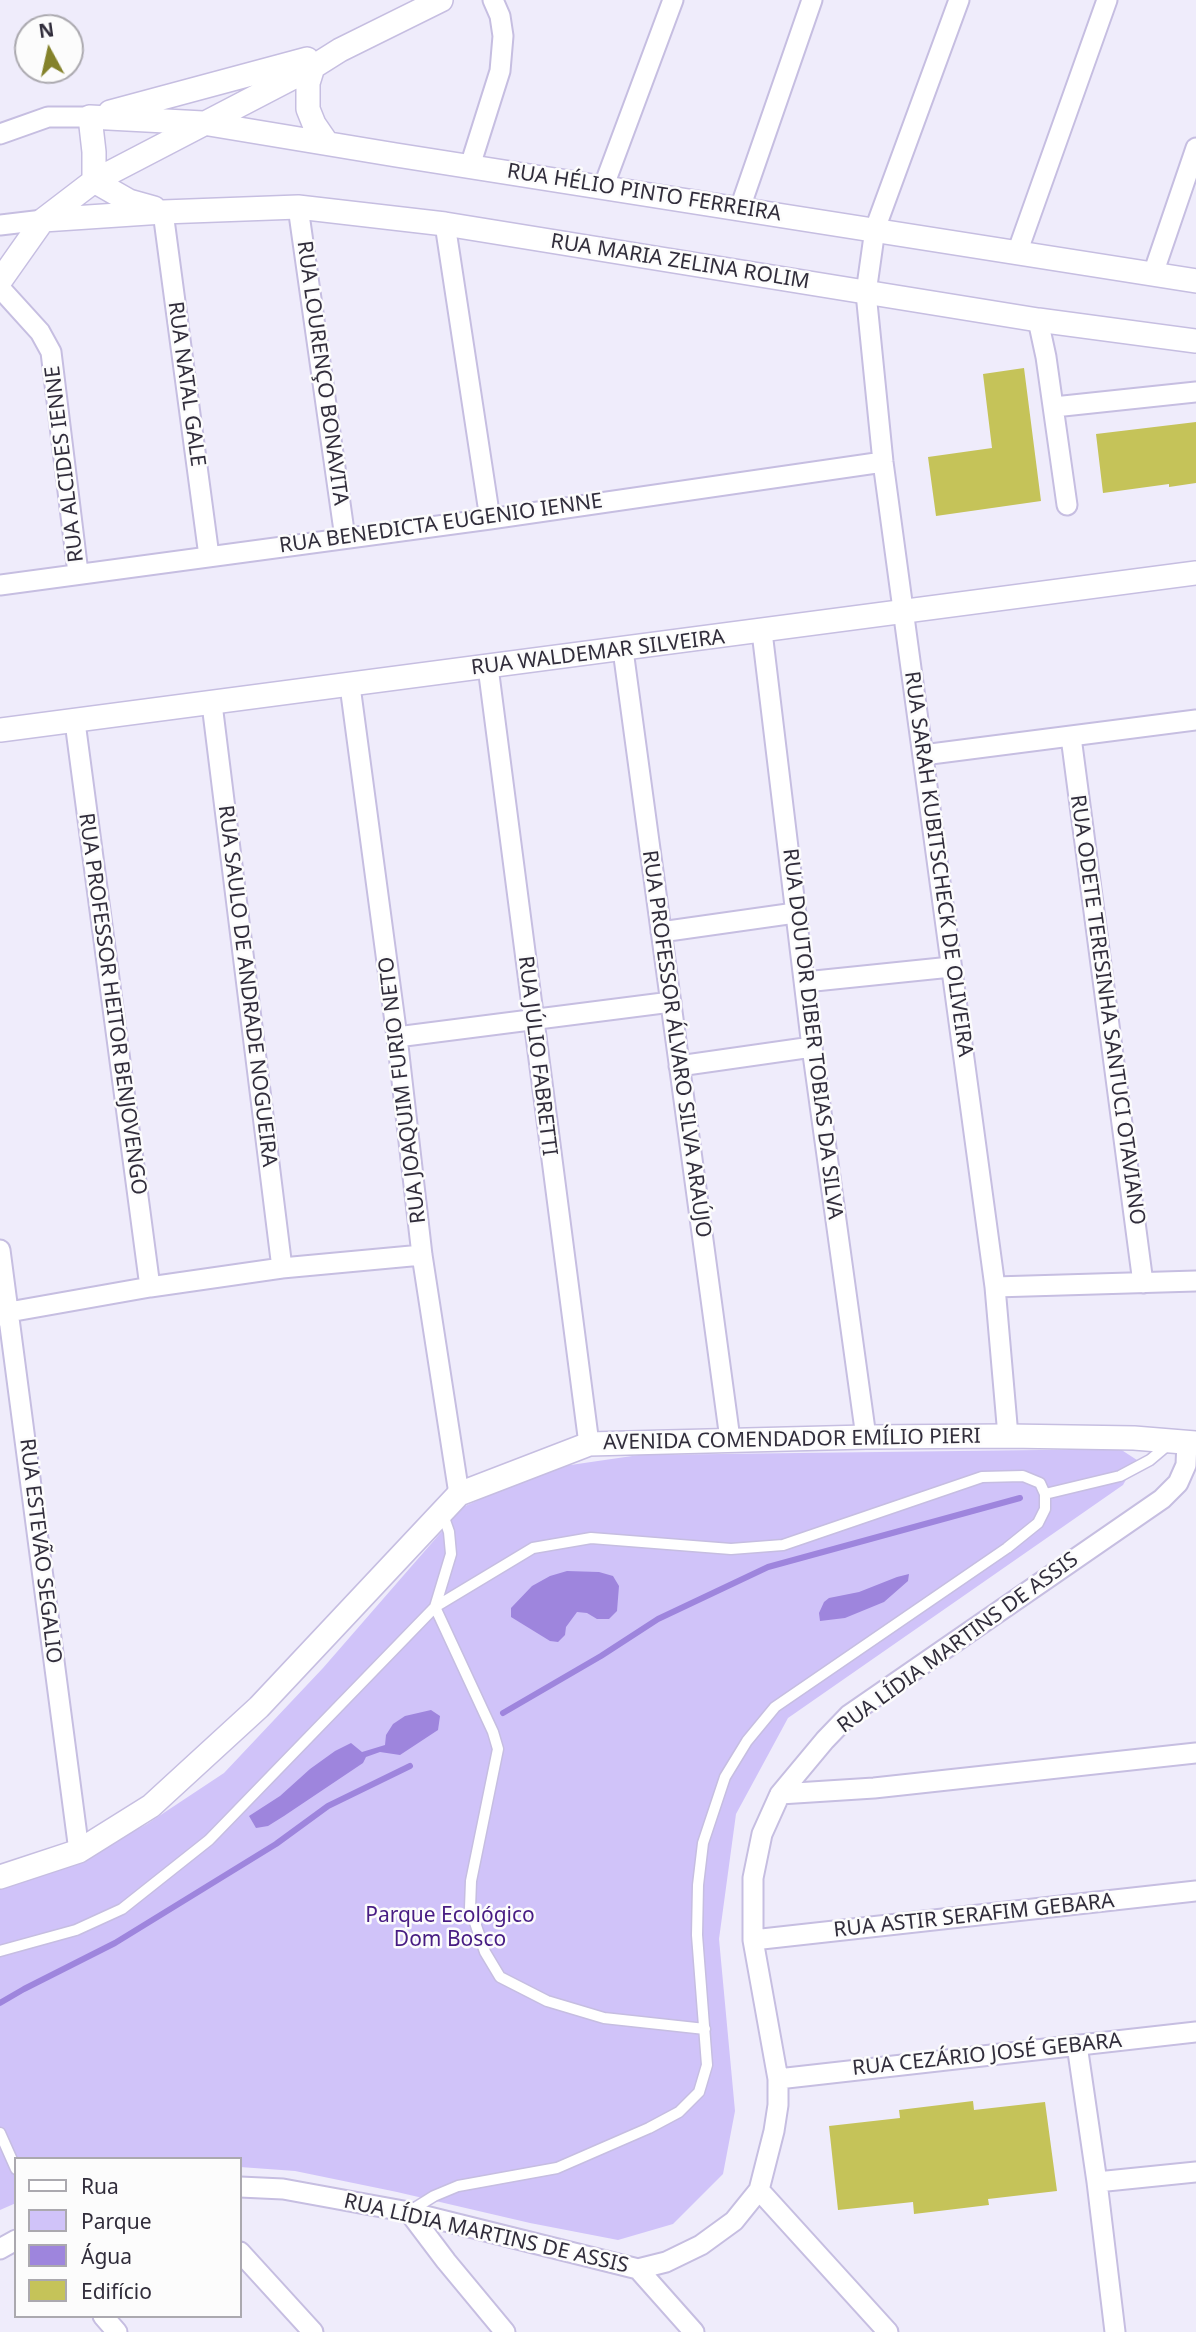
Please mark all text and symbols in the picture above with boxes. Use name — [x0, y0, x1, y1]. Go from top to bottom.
north arrow — [14, 14, 84, 84]
text: N — [37, 16, 56, 44]
street label: RUA HÉLIO PINTO FERREIRA — [505, 159, 783, 227]
street label: RUA MARIA ZELINA ROLIM — [549, 229, 811, 295]
street label: RUA LOURENÇO BONAVITA — [291, 239, 353, 507]
street label: RUA NATAL GALE — [162, 300, 210, 468]
street label: RUA ALCIDES IENNE — [40, 364, 90, 564]
street label: RUA BENEDICTA EUGENIO IENNE — [278, 489, 604, 559]
street label: RUA WALDEMAR SILVEIRA — [470, 625, 726, 681]
street label: RUA SARAH KUBITSCHECK DE OLIVEIRA — [898, 670, 978, 1058]
street label: RUA ODETE TERESINHA SANTUCI OTAVIANO — [1064, 793, 1150, 1227]
street label: RUA SAULO DE ANDRADE NOGUEIRA — [212, 804, 282, 1168]
street label: RUA PROFESSOR HEITOR BENJOVENGO — [73, 811, 151, 1197]
street label: RUA DOUTOR DIBER TOBIAS DA SILVA — [777, 847, 847, 1221]
street label: RUA PROFESSOR ÁLVARO SILVA ARAÚJO — [636, 849, 716, 1239]
street label: RUA JOAQUIM FURIO NETO — [374, 955, 432, 1225]
street label: RUA JÚLIO FABRETTI — [512, 955, 562, 1157]
street label: AVENIDA COMENDADOR EMÍLIO PIERI — [603, 1424, 981, 1456]
street label: RUA ESTEVÃO SEGALIO — [14, 1437, 66, 1665]
street label: RUA LÍDIA MARTINS DE ASSIS — [833, 1547, 1083, 1739]
street label: RUA ASTIR SERAFIM GEBARA — [832, 1889, 1116, 1943]
park label: Parque Ecológico Dom Bosco — [365, 1903, 535, 1953]
street label: RUA CEZÁRIO JOSÉ GEBARA — [851, 2028, 1123, 2082]
legend — [14, 2157, 242, 2318]
text: Rua — [81, 2172, 119, 2200]
street label: RUA LÍDIA MARTINS DE ASSIS — [341, 2189, 631, 2279]
text: Parque — [81, 2207, 151, 2235]
text: Água — [81, 2242, 132, 2270]
text: Edifício — [81, 2277, 152, 2305]

